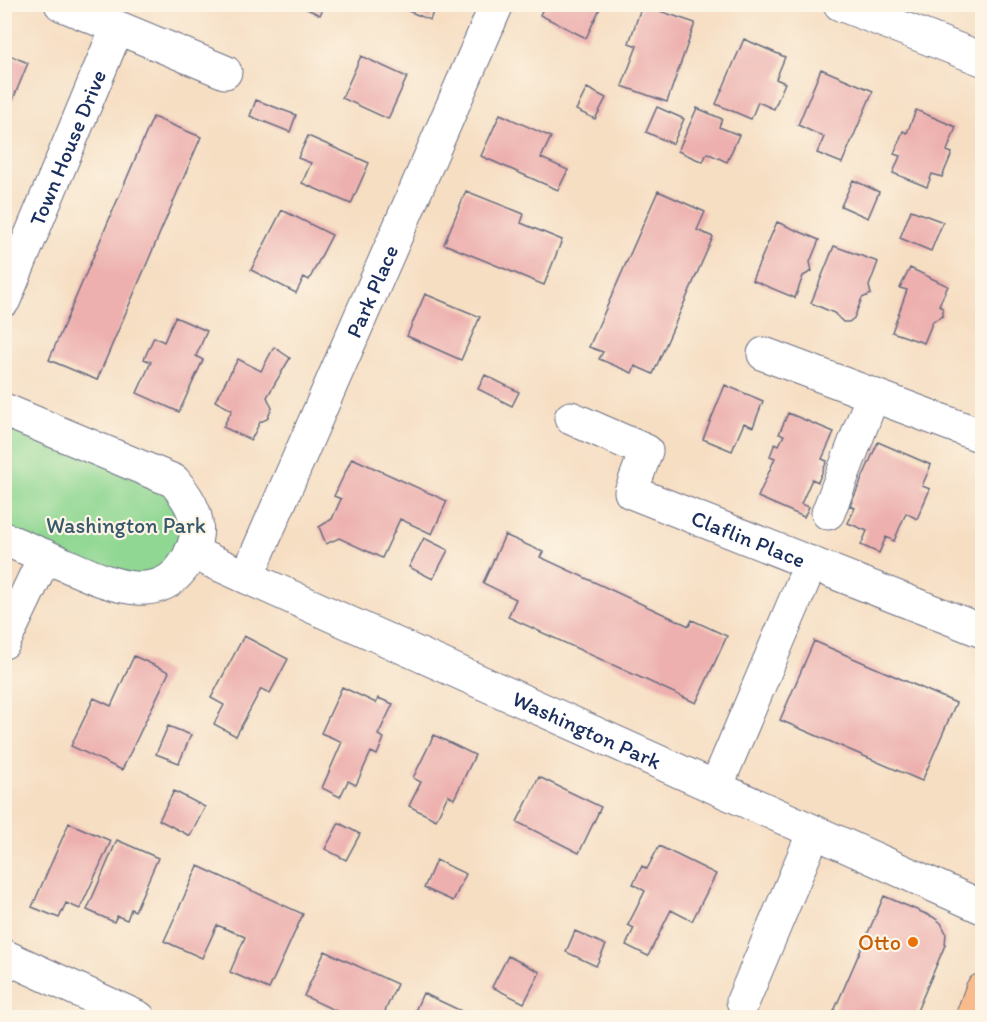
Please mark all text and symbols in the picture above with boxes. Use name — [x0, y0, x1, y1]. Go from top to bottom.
street label: Town House Drive — [23, 65, 112, 230]
street label: Park Place — [340, 240, 404, 342]
street label: Claflin Place — [688, 504, 809, 573]
park label: Washington Park — [46, 512, 206, 539]
street label: Washington Park — [508, 685, 666, 775]
place label: Otto — [858, 929, 901, 956]
marker: Otto — [906, 935, 920, 949]

